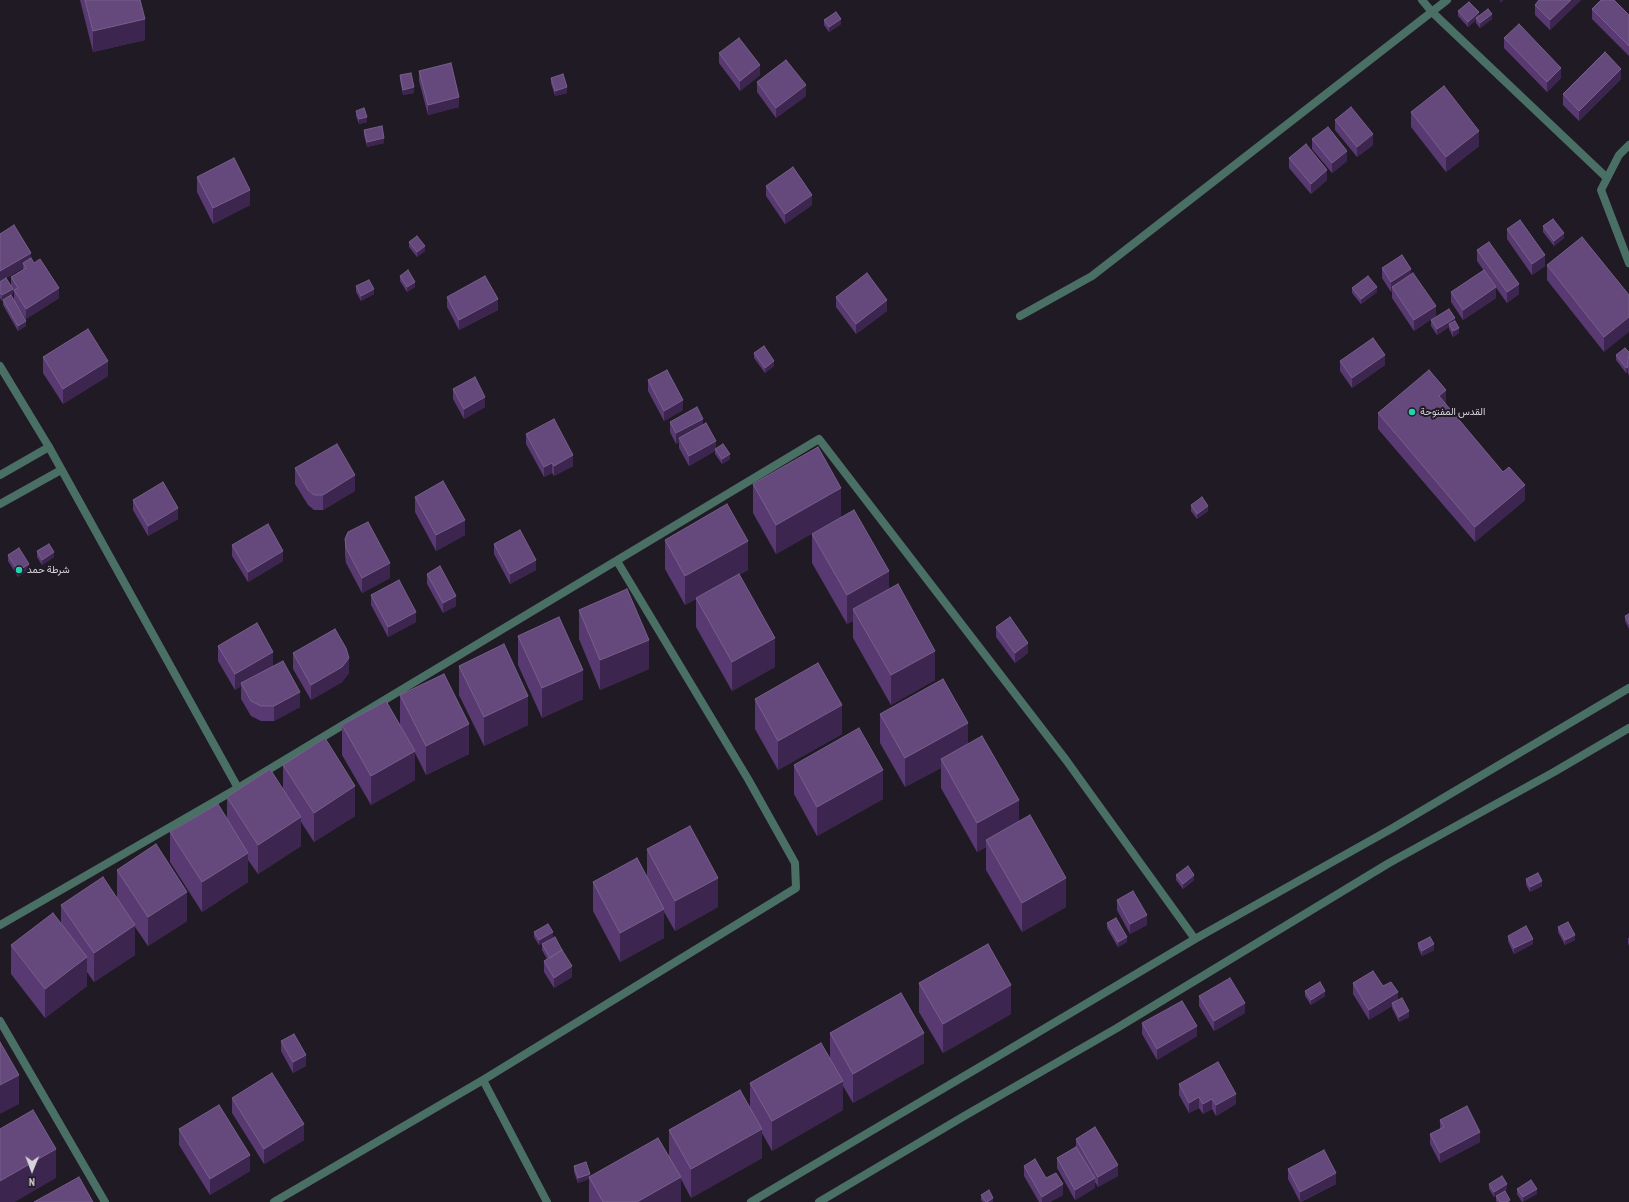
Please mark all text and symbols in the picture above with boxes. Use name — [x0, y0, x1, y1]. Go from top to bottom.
place label: القدس المفتوحة — [1420, 406, 1485, 418]
marker: القدس المفتوحة — [1407, 407, 1417, 417]
place label: شرطة حمد — [27, 564, 70, 576]
marker: شرطة حمد — [14, 565, 24, 575]
north arrow — [12, 1150, 52, 1190]
text: N — [29, 1175, 35, 1189]

